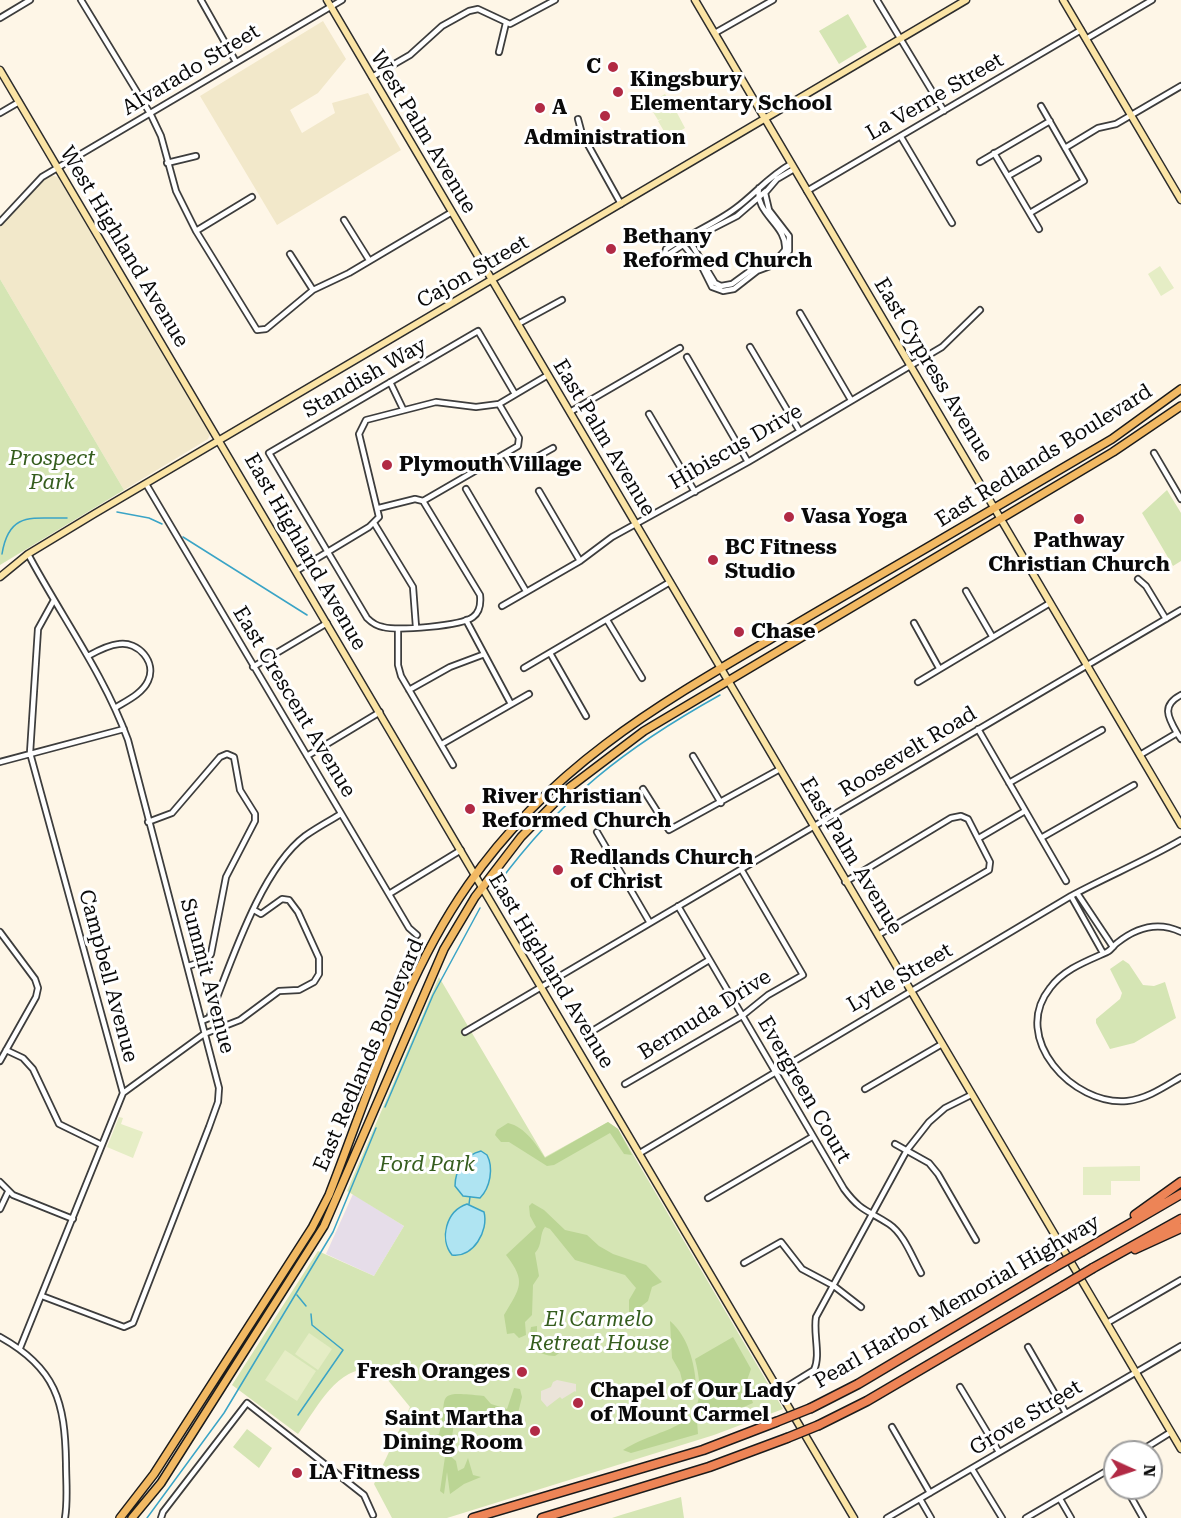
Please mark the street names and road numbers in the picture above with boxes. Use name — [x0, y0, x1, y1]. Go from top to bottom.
street label: Alvarado Street — [118, 19, 264, 121]
street label: West Palm Avenue — [364, 46, 482, 218]
street label: La Verne Street — [862, 48, 1008, 146]
street label: West Highland Avenue — [54, 142, 194, 352]
street label: Cajon Street — [413, 230, 533, 314]
street label: East Cypress Avenue — [868, 273, 998, 467]
street label: Standish Way — [299, 332, 431, 424]
street label: East Palm Avenue — [547, 355, 661, 521]
street label: East Redlands Boulevard — [931, 379, 1157, 533]
street label: Hibiscus Drive — [665, 399, 807, 495]
street label: East Highland Avenue — [238, 449, 372, 655]
street label: East Crescent Avenue — [227, 602, 361, 802]
street label: Roosevelt Road — [835, 701, 981, 803]
street label: East Palm Avenue — [794, 773, 908, 939]
street label: East Highland Avenue — [483, 869, 619, 1073]
street label: Campbell Avenue — [73, 887, 143, 1065]
street label: Summit Avenue — [174, 896, 240, 1056]
street label: East Redlands Boulevard — [308, 935, 430, 1175]
street label: Lytle Street — [843, 938, 957, 1018]
street label: Bermuda Drive — [634, 964, 776, 1066]
street label: Evergreen Court — [752, 1012, 856, 1168]
street label: Pearl Harbor Memorial Highway — [810, 1210, 1104, 1394]
street label: Grove Street — [965, 1375, 1087, 1461]

